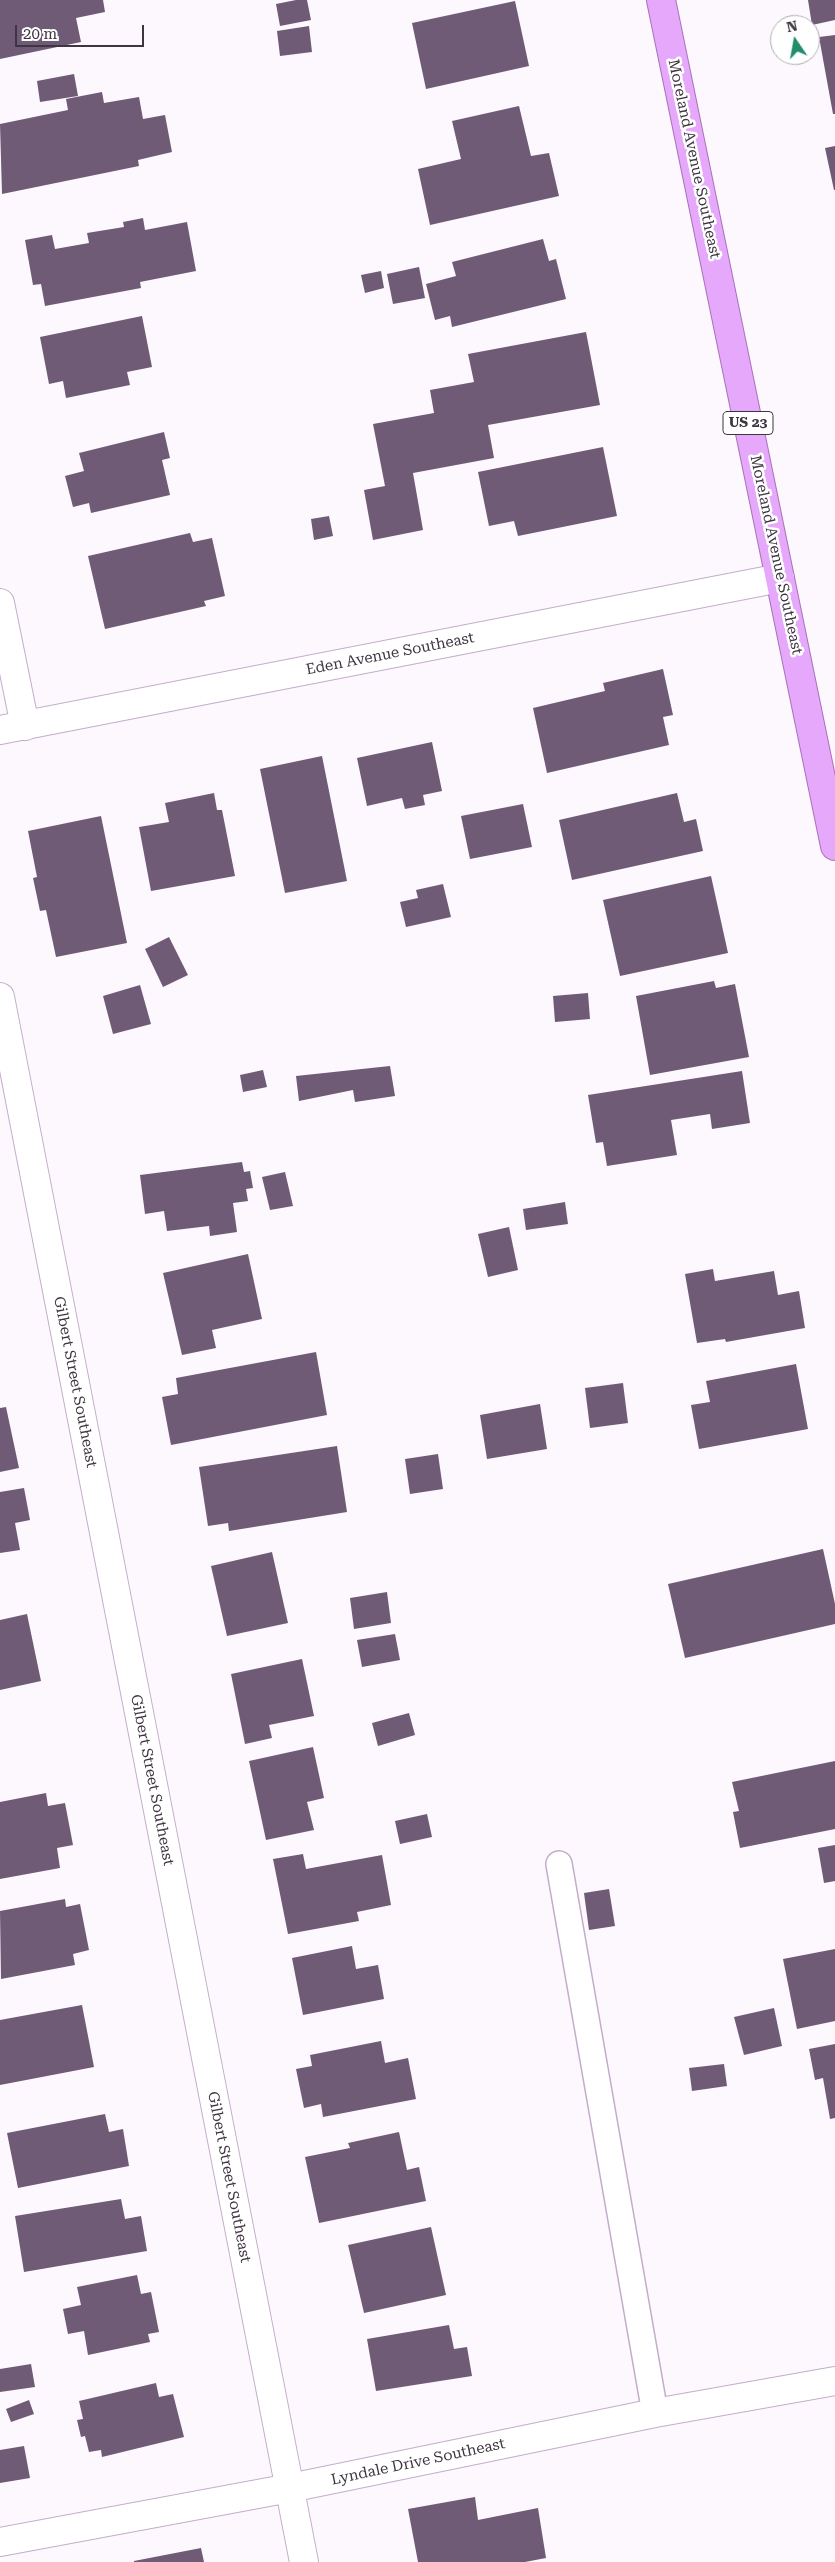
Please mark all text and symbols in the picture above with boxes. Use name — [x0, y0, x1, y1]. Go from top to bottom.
scale bar — [18, 15, 146, 47]
north arrow — [770, 15, 820, 65]
text: N — [785, 17, 799, 35]
text: 20 m — [23, 25, 57, 43]
street label: Moreland Avenue Southeast — [664, 58, 724, 260]
road number: US 23 — [723, 412, 773, 434]
street label: Moreland Avenue Southeast — [746, 454, 806, 656]
street label: Eden Avenue Southeast — [304, 629, 476, 679]
street label: Gilbert Street Southeast — [50, 1295, 100, 1469]
street label: Gilbert Street Southeast — [127, 1693, 177, 1867]
street label: Gilbert Street Southeast — [204, 2090, 254, 2264]
street label: Lyndale Drive Southeast — [329, 2435, 507, 2489]

